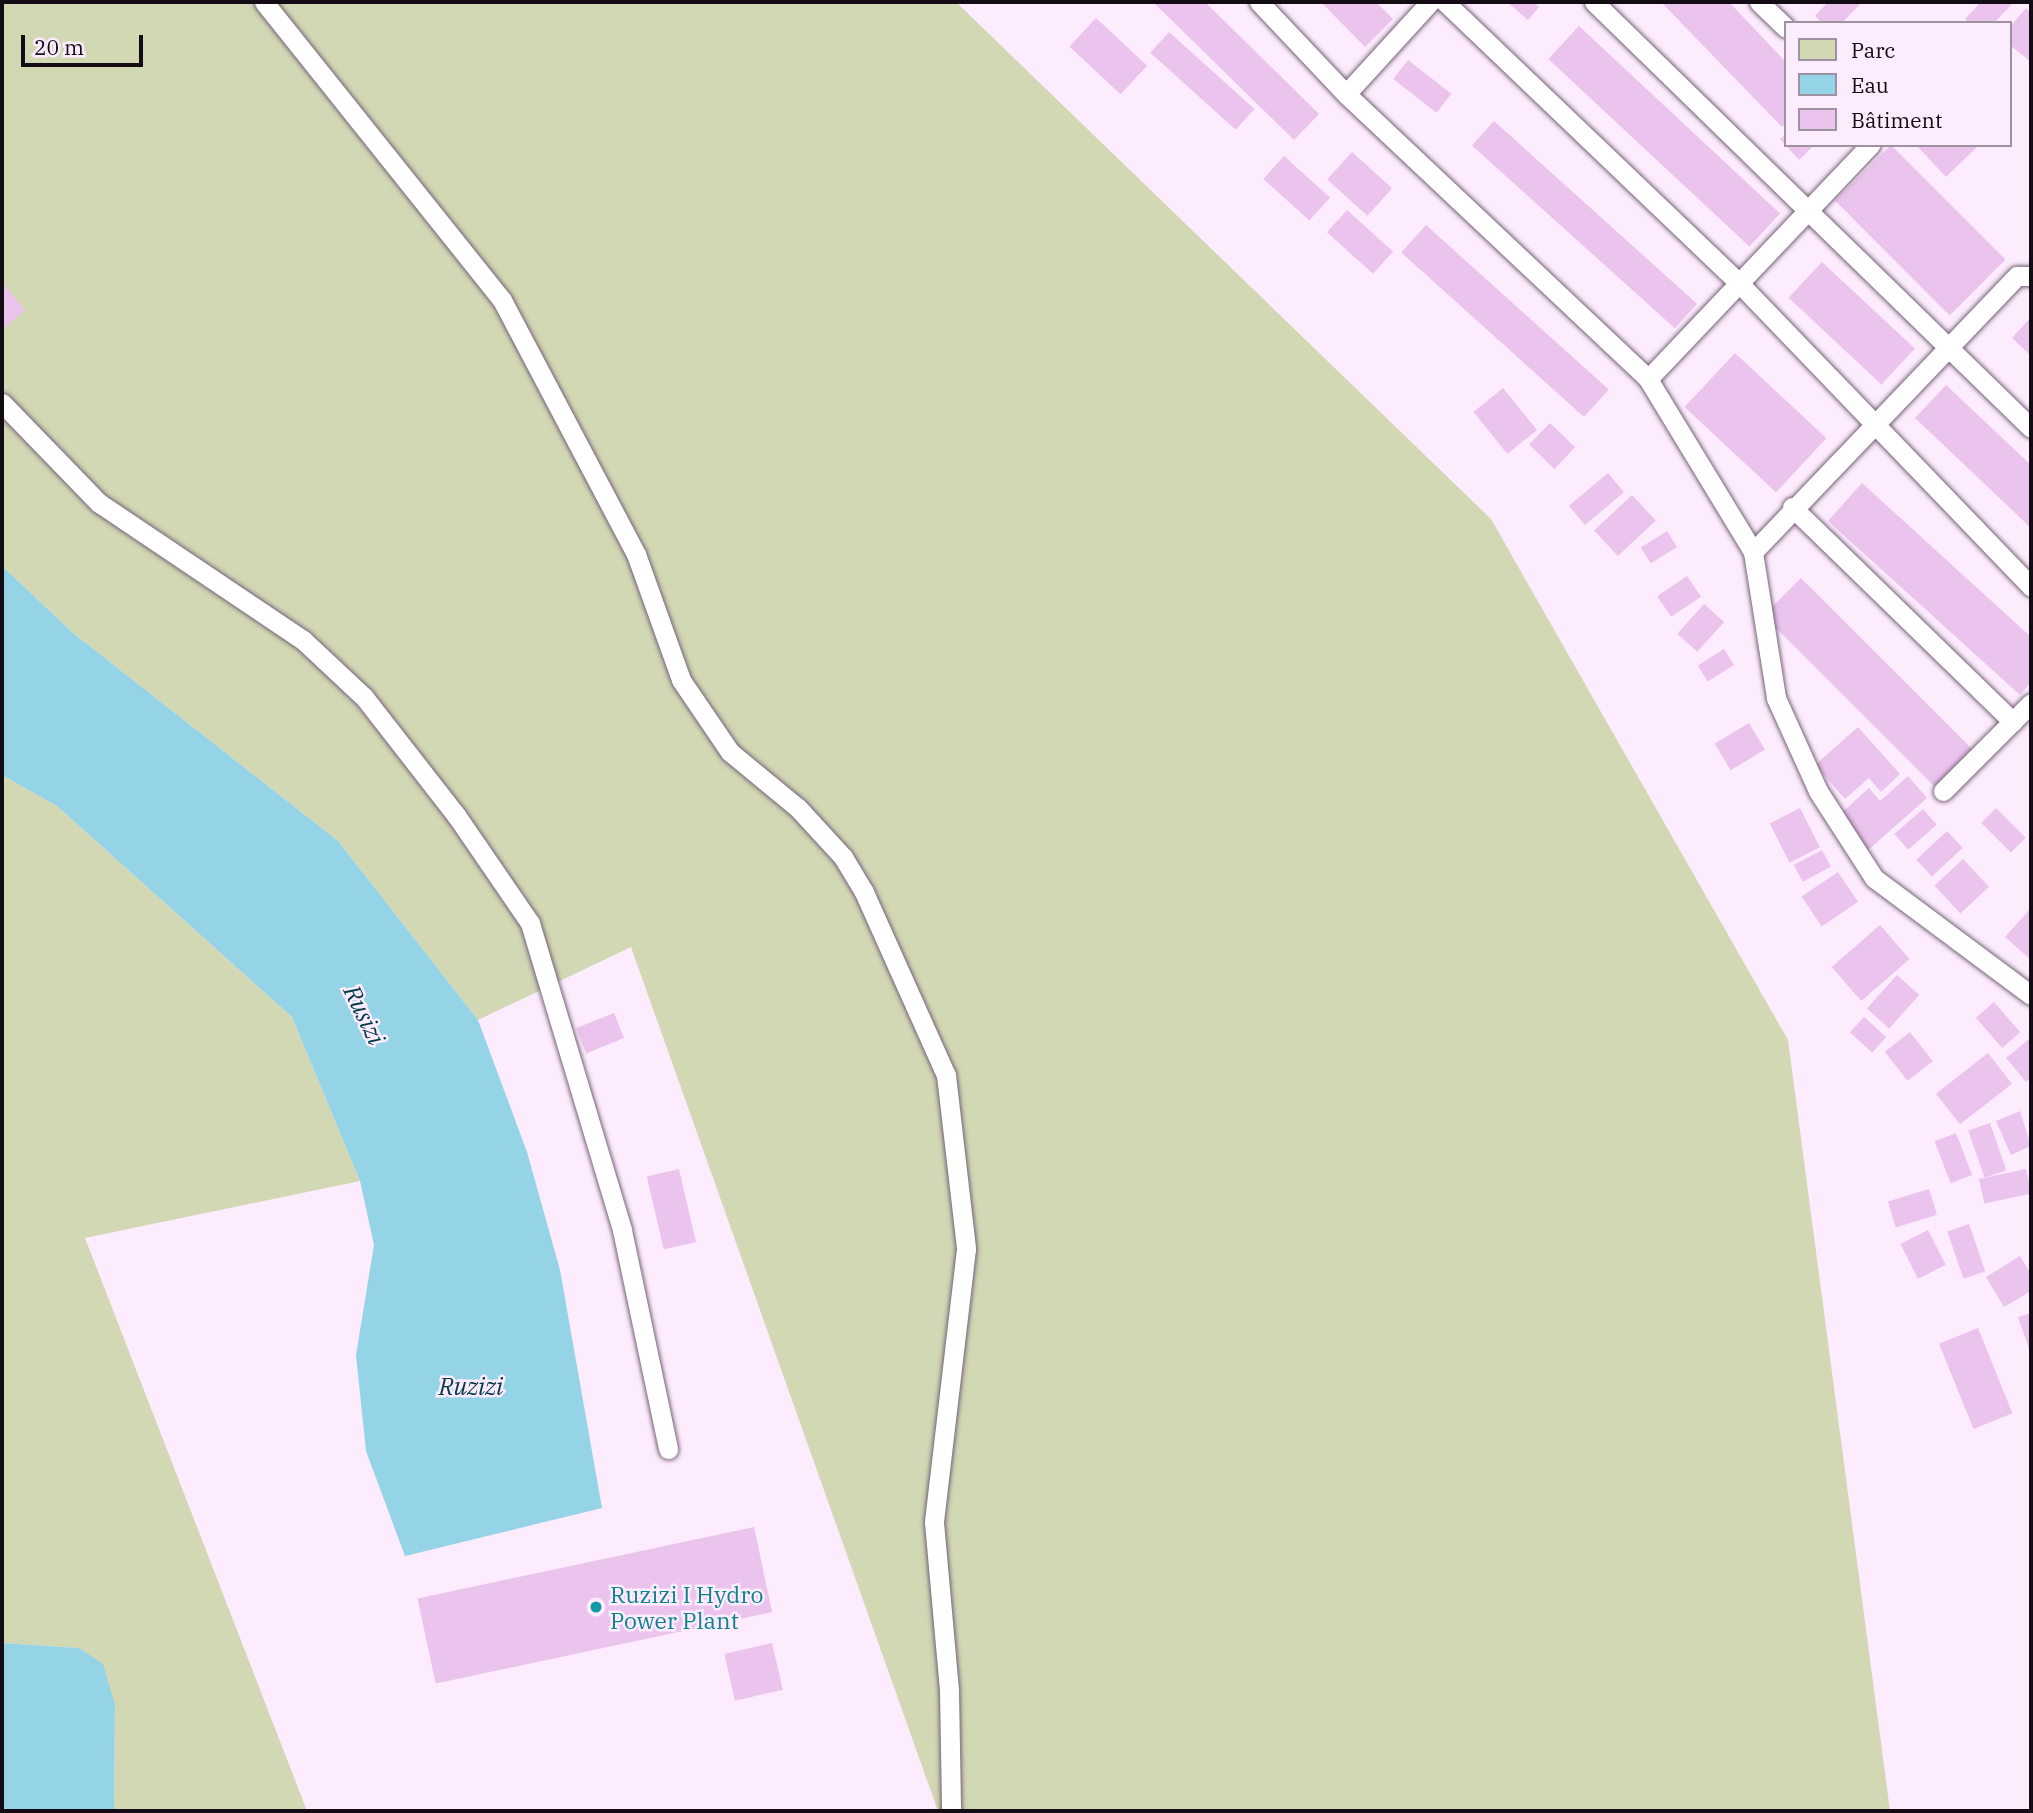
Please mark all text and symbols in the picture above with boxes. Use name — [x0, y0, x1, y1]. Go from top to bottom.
scale bar — [24, 21, 147, 65]
legend — [1784, 21, 2012, 147]
text: 20 m — [34, 33, 84, 61]
text: Parc — [1851, 36, 1895, 64]
text: Eau — [1851, 71, 1889, 99]
text: Bâtiment — [1851, 106, 1942, 134]
water label: Rusizi — [337, 981, 391, 1049]
water label: Ruzizi — [439, 1373, 503, 1401]
place label: Ruzizi I Hydro Power Plant — [610, 1580, 763, 1634]
marker: Ruzizi I Hydro Power Plant — [588, 1599, 604, 1615]

